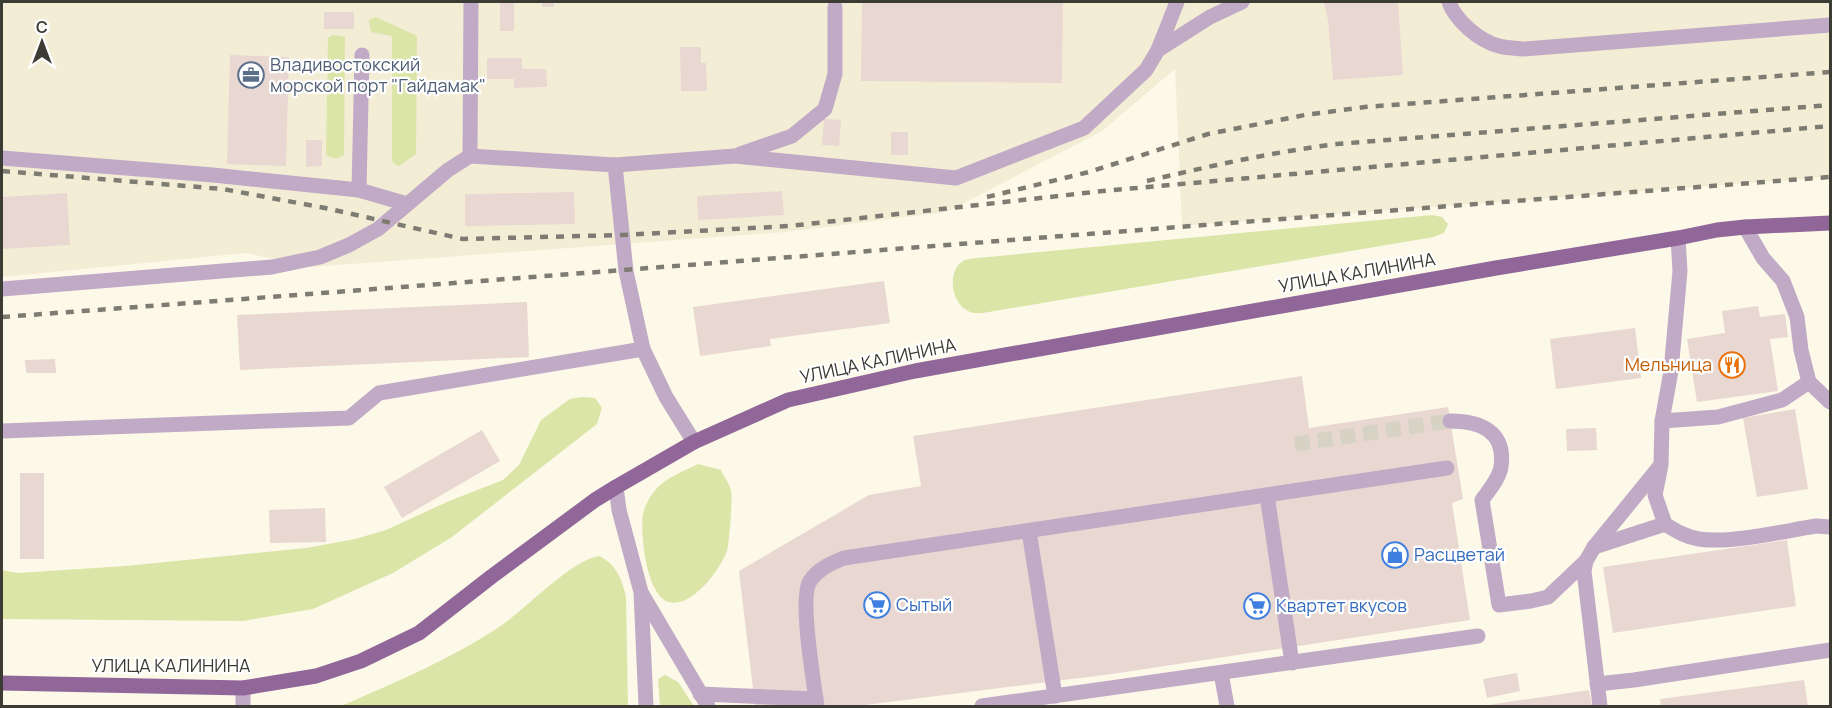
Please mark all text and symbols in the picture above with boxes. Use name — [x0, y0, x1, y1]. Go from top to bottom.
north arrow — [12, 12, 72, 72]
text: С — [36, 16, 48, 38]
place label: Владивостокский морской порт "Гайдамак" — [270, 52, 486, 97]
office icon: Владивостокский морской порт "Гайдамак" — [236, 60, 266, 90]
street label: УЛИЦА КАЛИНИНА — [1277, 246, 1438, 298]
street label: УЛИЦА КАЛИНИНА — [798, 332, 959, 388]
restaurant icon: Мельница — [1717, 350, 1747, 380]
place label: Мельница — [1625, 352, 1712, 376]
shop icon: Расцветай — [1380, 540, 1410, 570]
place label: Расцветай — [1414, 542, 1505, 566]
supermarket icon: Сытый — [862, 590, 892, 620]
supermarket icon: Квартет вкусов — [1242, 591, 1272, 621]
place label: Сытый — [896, 592, 952, 616]
place label: Квартет вкусов — [1276, 593, 1407, 617]
street label: УЛИЦА КАЛИНИНА — [92, 653, 251, 677]

